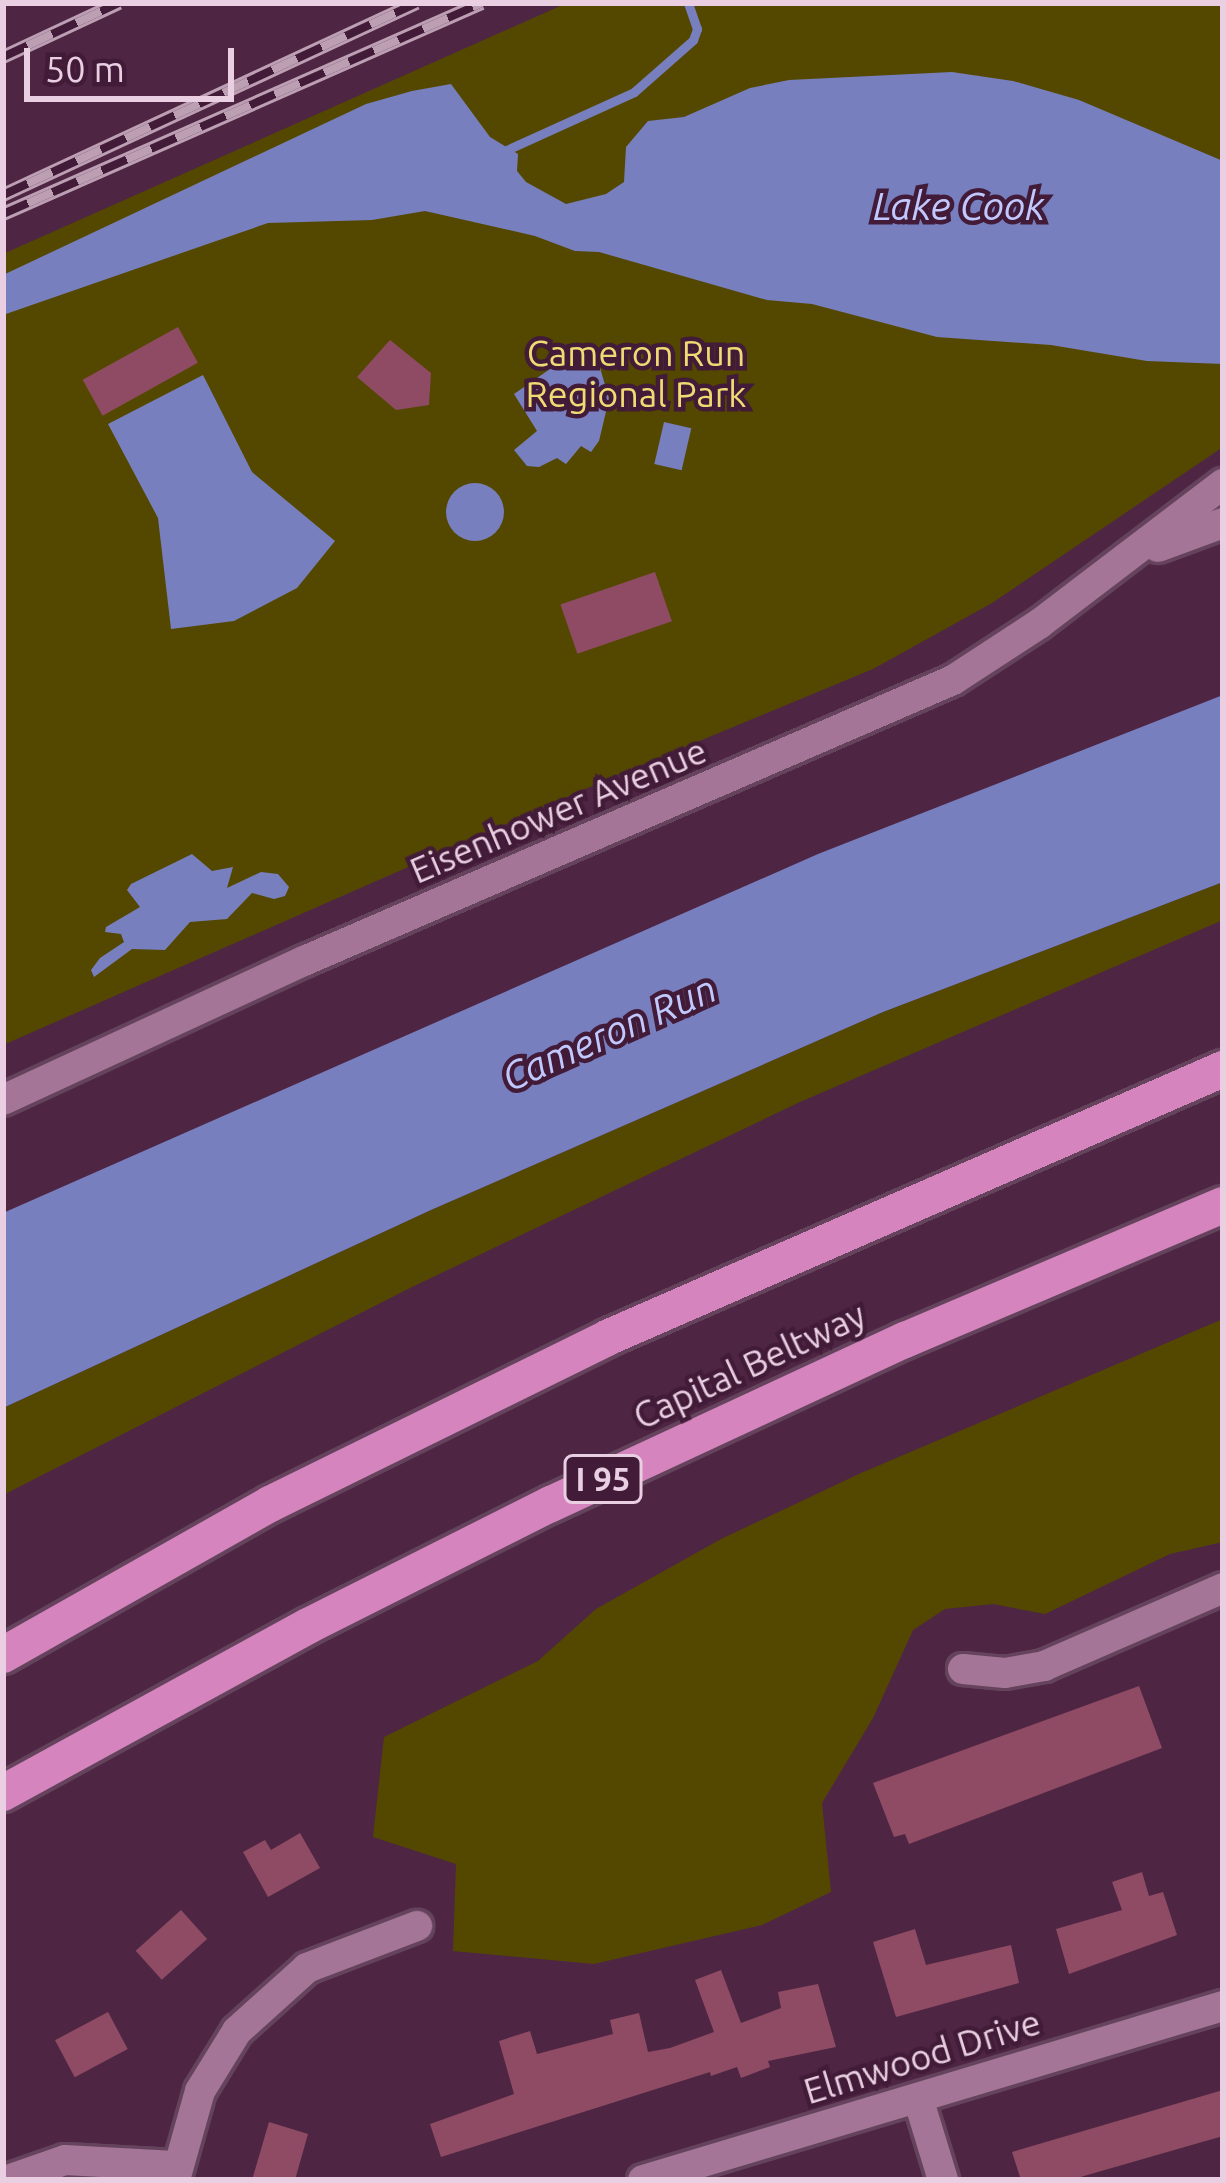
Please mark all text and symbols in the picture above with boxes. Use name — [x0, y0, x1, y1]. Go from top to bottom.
scale bar — [30, 24, 240, 98]
text: 50 m — [45, 48, 125, 89]
water label: Lake Cook — [873, 183, 1045, 229]
park label: Cameron Run Regional Park — [525, 330, 747, 415]
street label: Eisenhower Avenue — [403, 728, 713, 892]
water label: Cameron Run — [494, 965, 724, 1101]
street label: Capital Beltway — [626, 1292, 872, 1438]
road number: I 95 — [561, 1452, 645, 1506]
street label: Elmwood Drive — [798, 2000, 1046, 2112]

